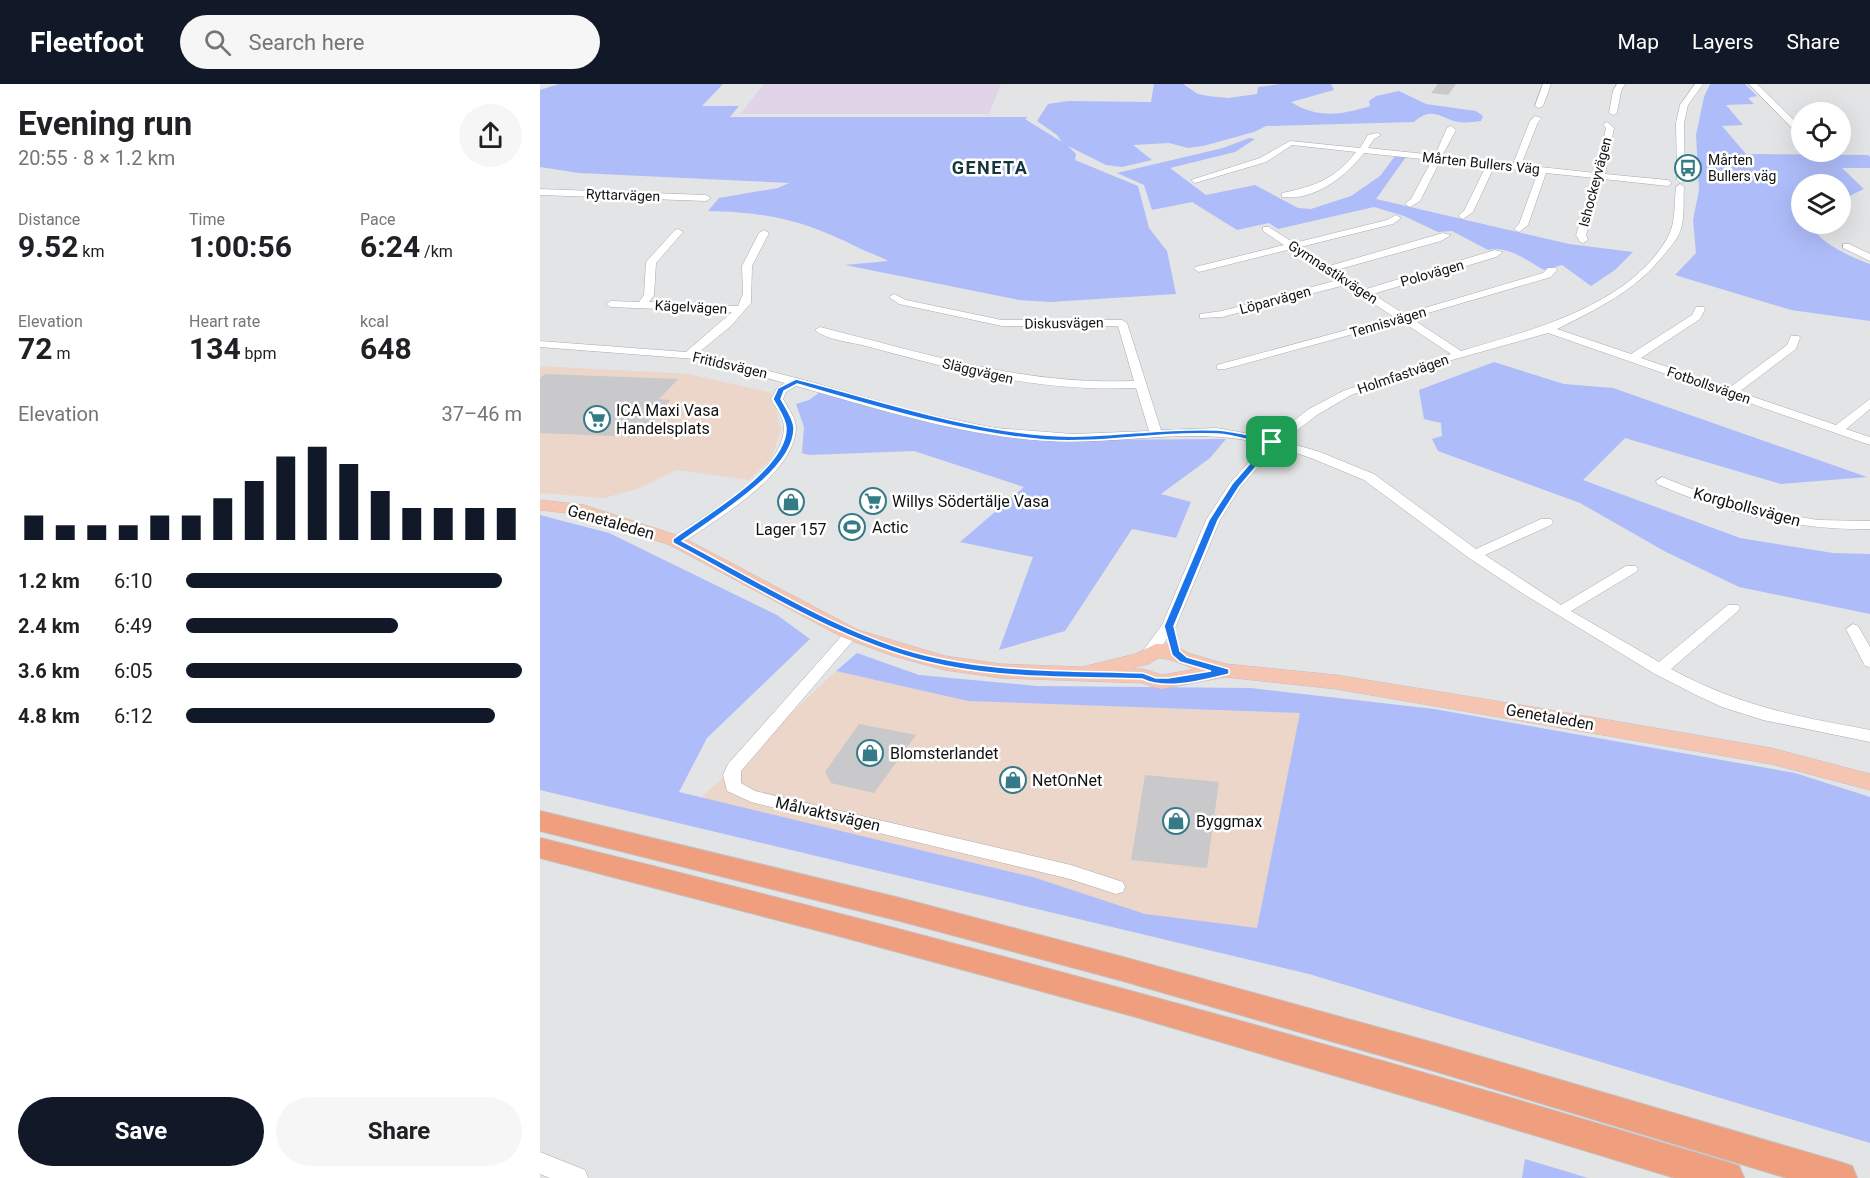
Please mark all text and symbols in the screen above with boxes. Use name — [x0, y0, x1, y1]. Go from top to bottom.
search box — [180, 15, 600, 69]
text: Fleetfoot — [30, 26, 144, 59]
icon: search — [201, 26, 234, 59]
text: Search here — [249, 30, 364, 55]
text: Map — [1617, 30, 1659, 54]
text: Layers — [1692, 30, 1753, 54]
text: Share — [1786, 30, 1840, 54]
map controls — [1791, 102, 1851, 234]
button: locate — [1791, 102, 1851, 162]
text: Evening run — [18, 104, 192, 143]
button: share — [459, 104, 522, 167]
street label: Ishockeyvägen — [1575, 135, 1615, 229]
text: 20:55 · 8 × 1.2 km — [18, 146, 175, 170]
street label: Mårten Bullers Väg — [1421, 149, 1541, 177]
place label: Mårten Bullers väg — [1708, 152, 1776, 184]
bus stop icon: Mårten Bullers väg — [1673, 153, 1703, 183]
district label: GENETA — [952, 157, 1028, 178]
button: layers — [1791, 174, 1851, 234]
street label: Ryttarvägen — [586, 186, 660, 204]
text: Distance — [18, 210, 80, 229]
text: Time — [189, 210, 225, 229]
text: Pace — [360, 210, 396, 229]
text: 9.52 — [18, 229, 78, 264]
text: 1:00:56 — [189, 229, 292, 264]
text: 6:24 — [360, 229, 420, 264]
street label: Gymnastikvägen — [1285, 237, 1381, 307]
text: km — [78, 242, 104, 261]
text: /km — [420, 242, 453, 261]
street label: Polovägen — [1398, 256, 1466, 290]
street label: Löparvägen — [1238, 283, 1312, 317]
street label: Kägelvägen — [654, 297, 728, 317]
street label: Tennisvägen — [1348, 303, 1428, 341]
text: Elevation — [18, 312, 83, 331]
text: Heart rate — [189, 312, 260, 331]
text: kcal — [360, 312, 389, 331]
street label: Diskusvägen — [1024, 314, 1104, 332]
text: 72 — [18, 331, 52, 366]
text: 134 — [189, 331, 241, 366]
text: 648 — [360, 331, 412, 366]
text: m — [52, 344, 70, 363]
text: bpm — [241, 344, 277, 363]
street label: Fritidsvägen — [691, 349, 769, 381]
street label: Holmfastvägen — [1355, 351, 1451, 397]
street label: Släggvägen — [941, 355, 1015, 387]
street label: Fotbollsvägen — [1665, 363, 1753, 407]
place label: ICA Maxi Vasa Handelsplats — [616, 401, 719, 438]
text: Elevation — [18, 402, 99, 426]
text: 37–46 m — [441, 402, 522, 426]
supermarket icon: ICA Maxi Vasa Handelsplats — [582, 404, 612, 434]
pin — [1246, 416, 1297, 467]
icon: arrive — [1255, 425, 1288, 458]
street label: Korgbollsvägen — [1691, 484, 1803, 530]
supermarket icon: Willys Södertälje Vasa — [858, 486, 888, 516]
shop icon: Lager 157 — [776, 487, 806, 517]
place label: Willys Södertälje Vasa — [892, 492, 1049, 511]
street label: Genetaleden — [565, 501, 657, 543]
sports icon: Actic — [837, 512, 867, 542]
place label: Actic — [872, 518, 908, 537]
place label: Lager 157 — [755, 520, 827, 539]
text: 1.2 km — [18, 569, 80, 593]
text: 6:10 — [114, 569, 153, 593]
text: 2.4 km — [18, 614, 80, 638]
text: 6:49 — [114, 614, 153, 638]
text: 3.6 km — [18, 659, 80, 683]
text: 6:05 — [114, 659, 153, 683]
street label: Genetaleden — [1504, 700, 1596, 734]
text: 4.8 km — [18, 704, 80, 728]
text: 6:12 — [114, 704, 153, 728]
shop icon: Blomsterlandet — [855, 738, 885, 768]
place label: Blomsterlandet — [890, 744, 999, 763]
shop icon: NetOnNet — [998, 765, 1028, 795]
place label: NetOnNet — [1032, 771, 1102, 790]
street label: Målvaktsvägen — [774, 793, 882, 835]
shop icon: Byggmax — [1161, 806, 1191, 836]
place label: Byggmax — [1196, 812, 1262, 831]
button: Save — [18, 1097, 264, 1166]
button: Share — [276, 1097, 522, 1166]

